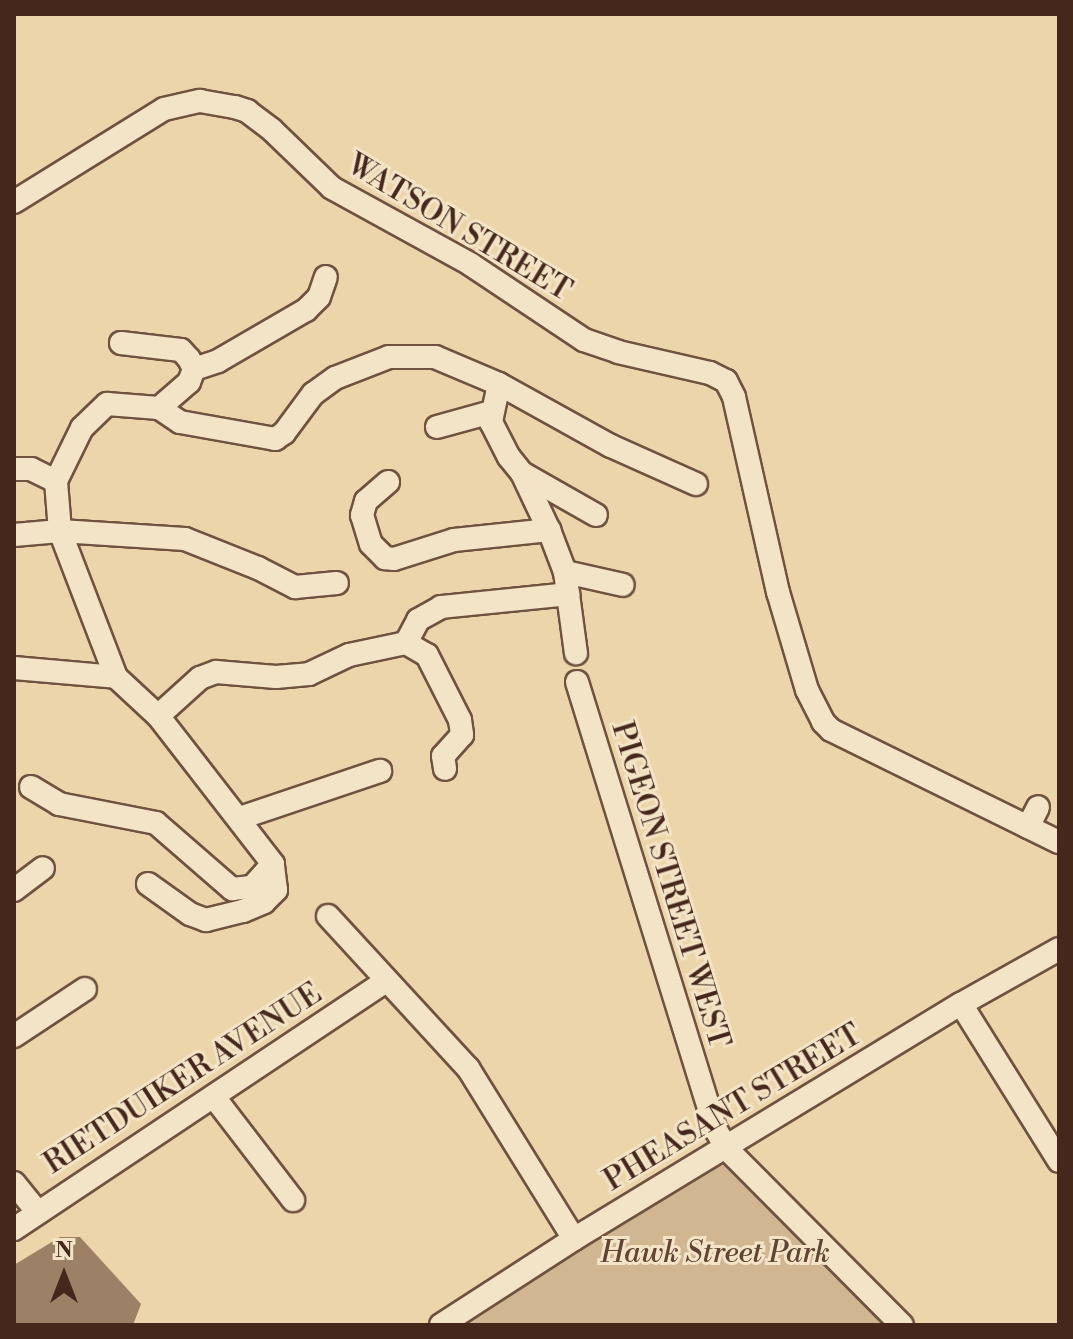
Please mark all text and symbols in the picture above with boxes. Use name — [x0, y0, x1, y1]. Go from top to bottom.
street label: WATSON STREET — [340, 147, 578, 309]
street label: PIGEON STREET WEST — [603, 717, 737, 1053]
street label: RIETDUIKER AVENUE — [37, 976, 329, 1182]
street label: PHEASANT STREET — [598, 1017, 868, 1199]
north arrow — [24, 1235, 104, 1315]
park label: Hawk Street Park — [600, 1235, 830, 1271]
text: N — [55, 1237, 73, 1264]

